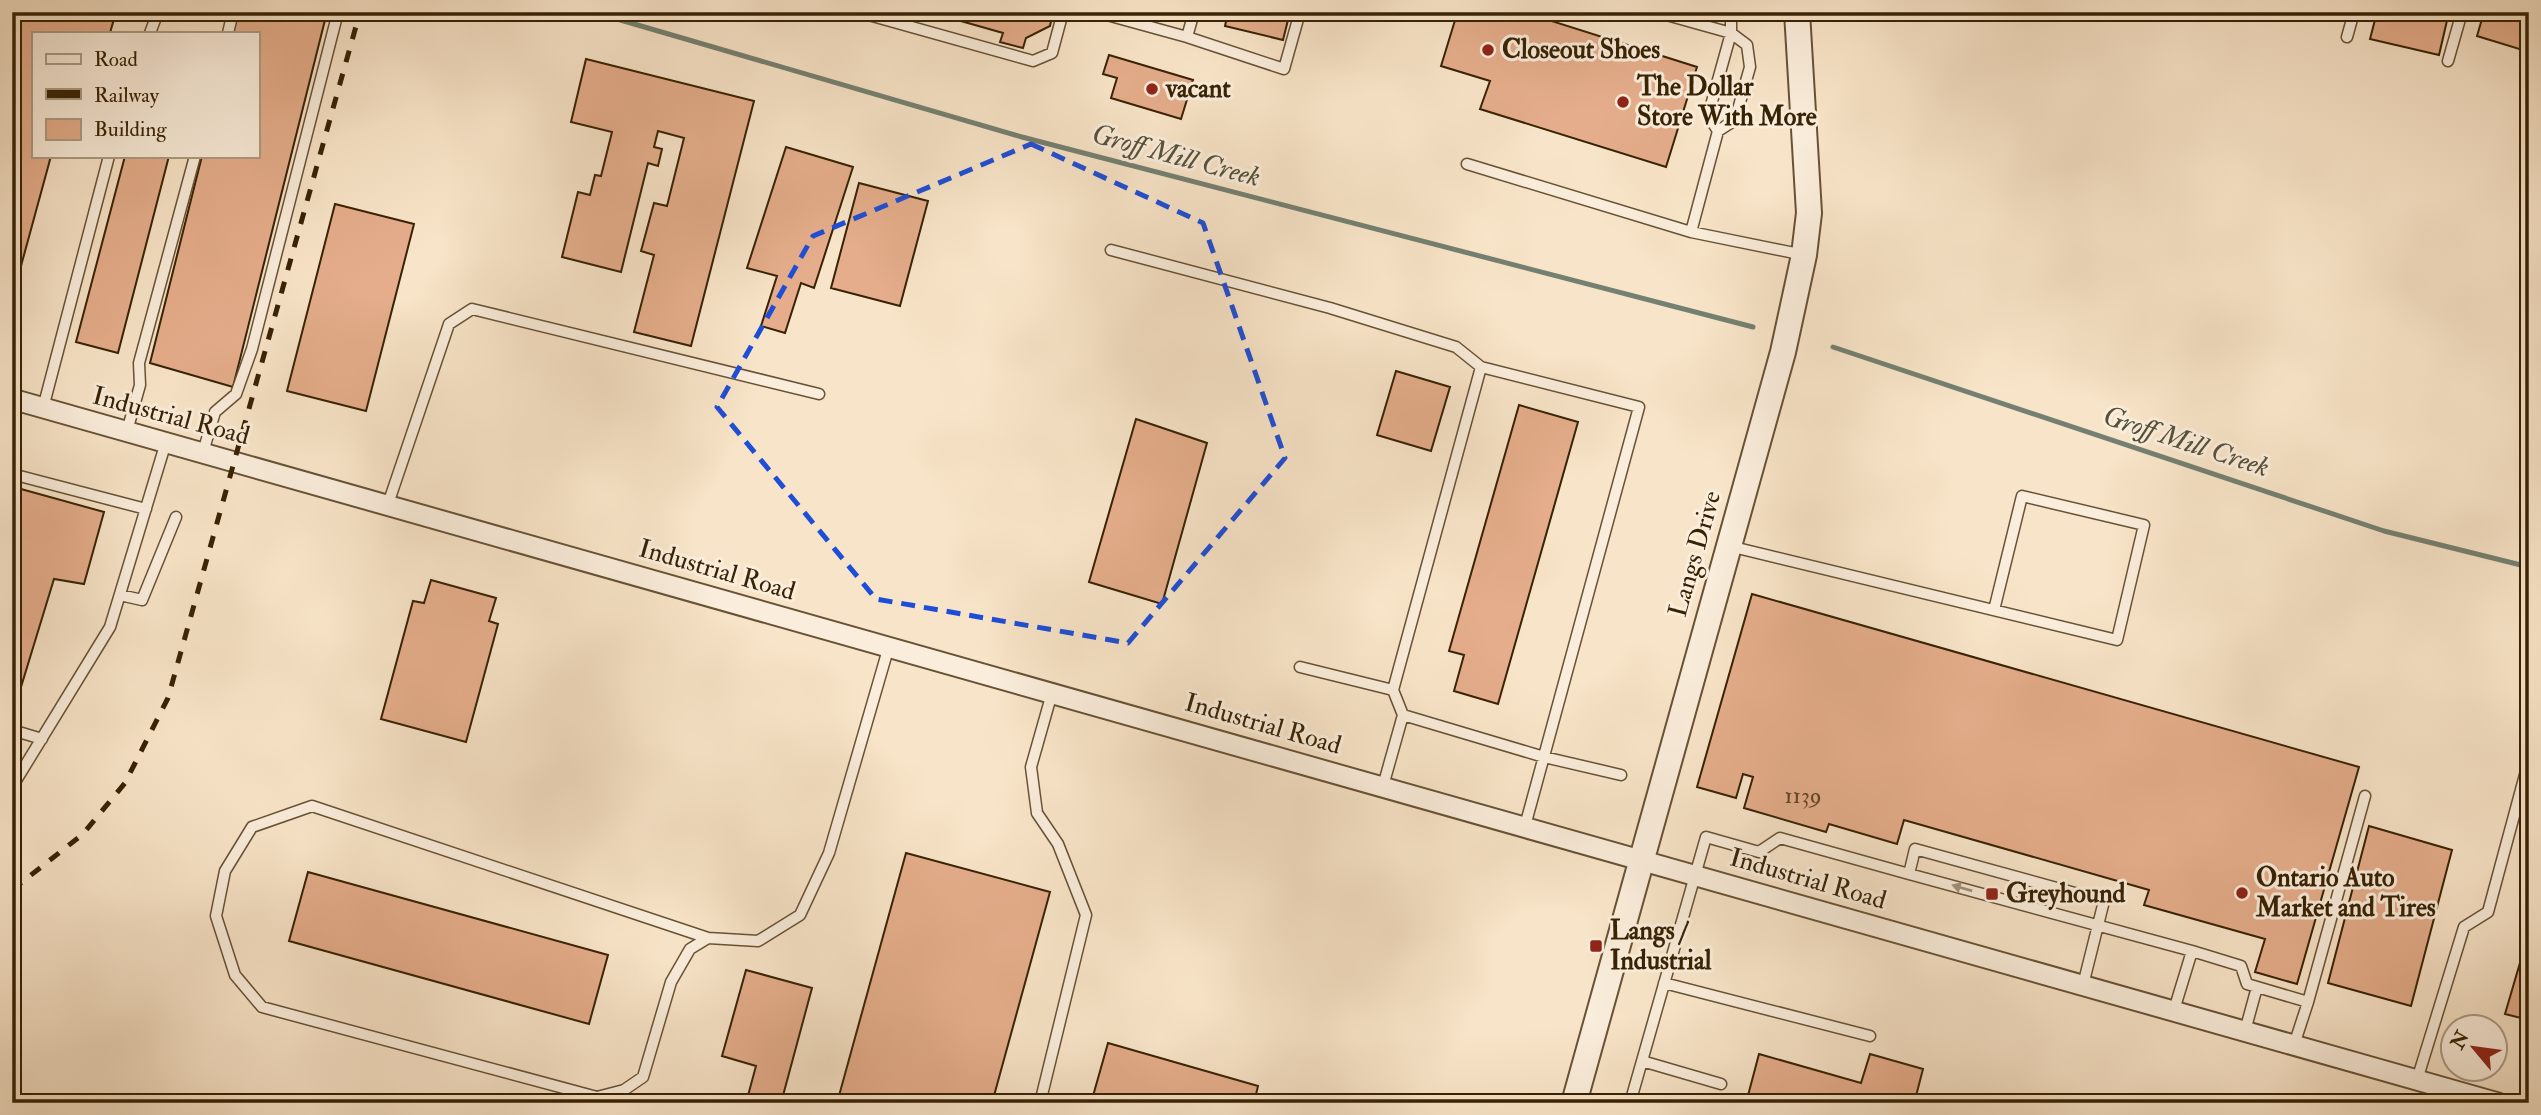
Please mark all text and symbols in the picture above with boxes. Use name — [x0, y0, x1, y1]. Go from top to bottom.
legend — [32, 32, 259, 158]
place label: Closeout Shoes — [1502, 34, 1660, 66]
marker: Closeout Shoes — [1480, 42, 1496, 58]
text: Road — [94, 46, 139, 73]
place label: The Dollar Store With More — [1636, 71, 1817, 133]
place label: vacant — [1165, 73, 1231, 105]
marker: vacant — [1144, 81, 1160, 97]
text: Railway — [94, 82, 160, 109]
marker: The Dollar Store With More — [1615, 94, 1631, 110]
text: Building — [94, 116, 167, 143]
water label: Groff Mill Creek — [1088, 117, 1264, 195]
street label: Industrial Road — [89, 380, 253, 452]
water label: Groff Mill Creek — [2098, 399, 2274, 485]
street label: Langs Drive — [1662, 487, 1728, 621]
street label: Industrial Road — [635, 532, 799, 608]
street label: Industrial Road — [1181, 686, 1345, 762]
house number: 1139 — [1784, 781, 1822, 810]
street label: Industrial Road — [1726, 841, 1890, 917]
place label: Ontario Auto Market and Tires — [2255, 862, 2436, 924]
place label: Greyhound — [2006, 878, 2126, 911]
one-way arrow — [1951, 883, 1972, 893]
marker: Ontario Auto Market and Tires — [2234, 885, 2250, 901]
marker: Greyhound — [1984, 886, 2000, 902]
place label: Langs / Industrial — [1610, 915, 1712, 977]
marker: Langs / Industrial — [1588, 938, 1604, 954]
north arrow — [2440, 1014, 2510, 1084]
text: N — [2445, 1026, 2475, 1054]

